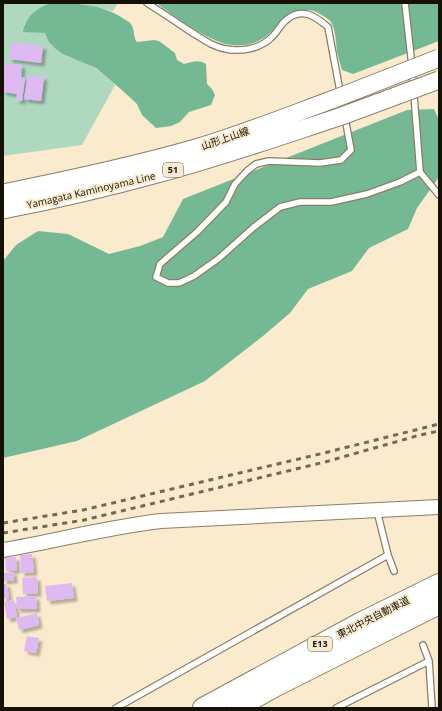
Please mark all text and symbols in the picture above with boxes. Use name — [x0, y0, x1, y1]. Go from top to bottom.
street label: 山形上山線 — [199, 123, 251, 153]
road number: 51 — [163, 163, 183, 177]
street label: Yamagata Kaminoyama Line — [25, 168, 157, 212]
street label: 東北中央自動車道 — [334, 593, 412, 641]
road number: E13 — [308, 637, 332, 651]

